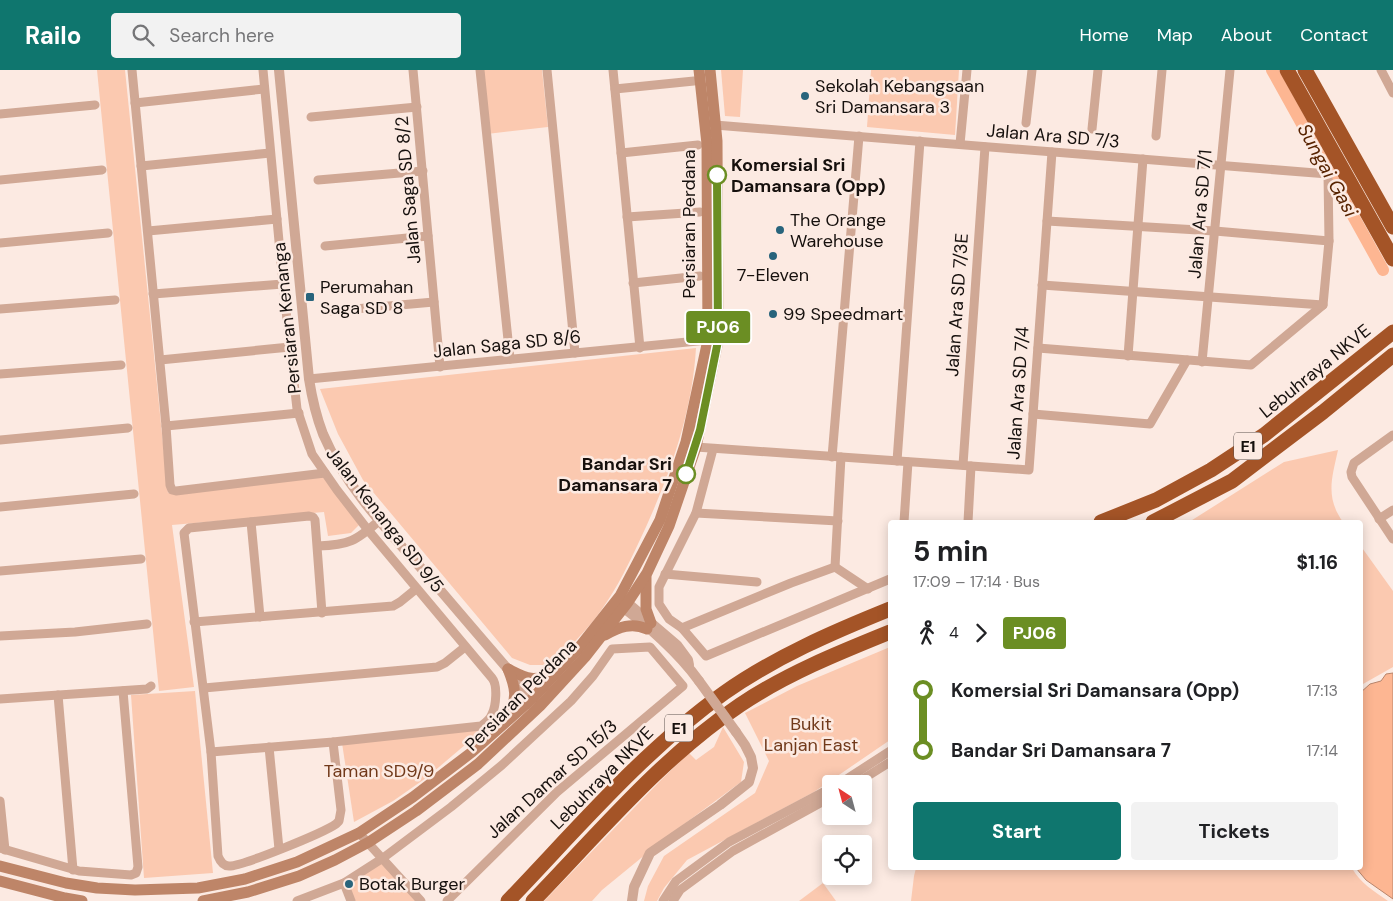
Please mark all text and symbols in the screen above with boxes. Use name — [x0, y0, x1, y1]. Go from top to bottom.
search box — [111, 13, 461, 58]
text: Railo — [25, 20, 81, 51]
icon: search — [129, 21, 157, 49]
text: Search here — [169, 23, 274, 48]
text: Home — [1079, 23, 1129, 47]
text: Map — [1157, 23, 1193, 47]
text: About — [1221, 23, 1272, 47]
text: Contact — [1300, 23, 1368, 47]
place label: Sekolah Kebangsaan Sri Damansara 3 — [815, 74, 984, 119]
marker: Sekolah Kebangsaan Sri Damansara 3 — [799, 90, 811, 102]
street label: Jalan Saga SD 8/2 — [390, 115, 426, 265]
street label: Jalan Ara SD 7/3 — [985, 118, 1121, 154]
water label: Sungai Gasi — [1292, 119, 1364, 222]
street label: Persiaran Perdana — [677, 149, 701, 299]
street label: Jalan Ara SD 7/1 — [1182, 149, 1218, 279]
place label: Komersial Sri Damansara (Opp) — [731, 153, 886, 198]
marker: Komersial Sri Damansara (Opp) — [707, 165, 727, 185]
place label: The Orange Warehouse — [790, 208, 886, 253]
marker: The Orange Warehouse — [774, 224, 786, 236]
street label: Jalan Ara SD 7/3E — [940, 232, 974, 378]
street label: Persiaran Kenanga — [267, 241, 307, 395]
marker: 7-Eleven — [767, 250, 779, 262]
place label: 7-Eleven — [737, 263, 809, 287]
place label: Perumahan Saga SD 8 — [320, 275, 413, 320]
marker: Perumahan Saga SD 8 — [304, 291, 316, 303]
place label: 99 Speedmart — [783, 302, 903, 326]
marker: 99 Speedmart — [767, 308, 779, 320]
line badge: PJ06 — [683, 311, 753, 343]
text: PJ06 — [696, 315, 740, 339]
street label: Lebuhraya NKVE — [1254, 319, 1376, 423]
street label: Jalan Saga SD 8/6 — [432, 324, 582, 364]
street label: Jalan Ara SD 7/4 — [1001, 326, 1035, 460]
road number: E1 — [1234, 432, 1262, 460]
street label: Jalan Kenanga SD 9/5 — [321, 442, 449, 598]
place label: Bandar Sri Damansara 7 — [558, 452, 672, 497]
marker: Bandar Sri Damansara 7 — [676, 464, 696, 484]
text: 5 min — [913, 533, 988, 570]
text: $1.16 — [1296, 550, 1338, 575]
text: 17:09 – 17:14 · Bus — [913, 571, 1040, 592]
icon: walk — [913, 619, 941, 647]
icon: forward — [967, 619, 995, 647]
text: PJ06 — [1013, 621, 1056, 645]
text: 4 — [949, 622, 959, 643]
street label: Persiaran Perdana — [460, 634, 582, 756]
text: Komersial Sri Damansara (Opp) — [951, 678, 1239, 703]
text: 17:13 — [1307, 680, 1338, 701]
park label: Bukit Lanjan East — [764, 712, 858, 757]
street label: Jalan Damar SD 15/3 — [482, 714, 622, 844]
road number: E1 — [665, 714, 693, 741]
street label: Lebuhraya NKVE — [545, 721, 659, 835]
text: Bandar Sri Damansara 7 — [951, 738, 1171, 763]
text: 17:14 — [1307, 740, 1338, 761]
park label: Taman SD9/9 — [324, 759, 434, 783]
north arrow — [822, 775, 872, 825]
map controls — [822, 775, 872, 885]
button: Start — [913, 802, 1121, 860]
button: Tickets — [1131, 802, 1338, 860]
button: locate — [822, 835, 872, 885]
place label: Botak Burger — [359, 872, 465, 896]
marker: Botak Burger — [343, 878, 355, 890]

